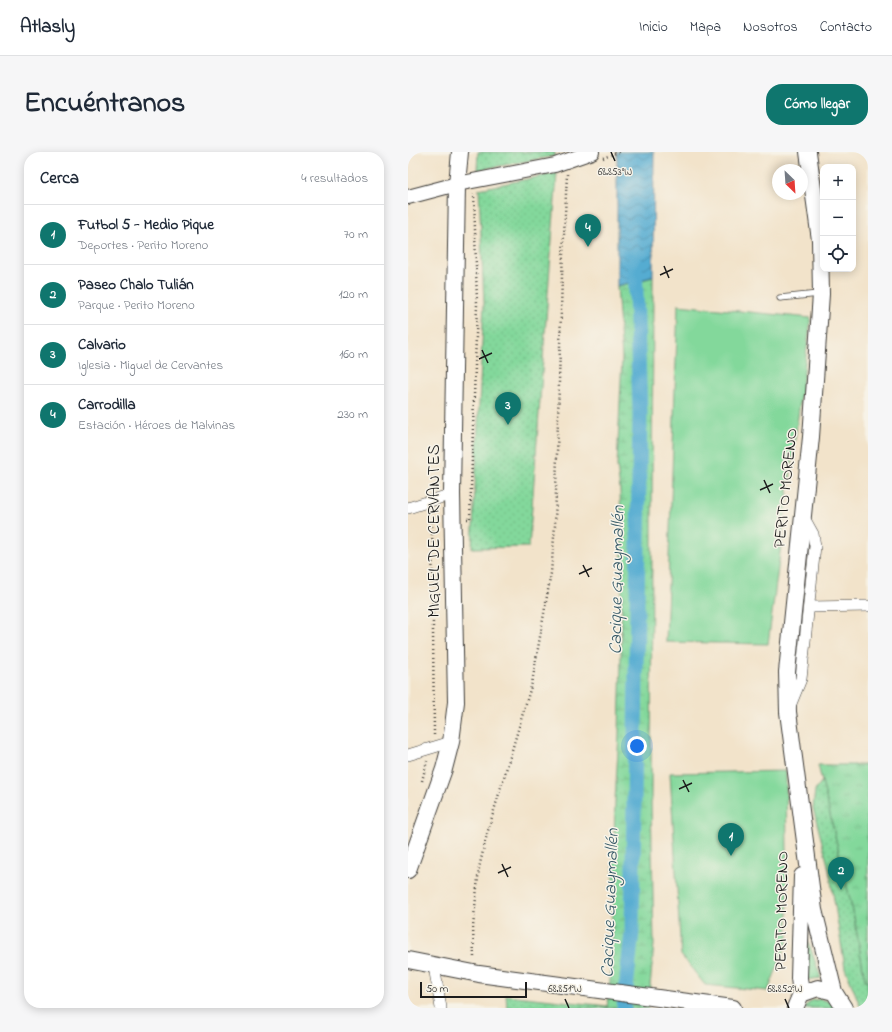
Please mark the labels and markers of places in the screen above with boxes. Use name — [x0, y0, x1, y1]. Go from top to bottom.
pin: 4 — [575, 214, 601, 247]
pin: 3 — [495, 392, 521, 425]
pin: 1 — [718, 823, 744, 856]
pin: 2 — [828, 857, 854, 890]

